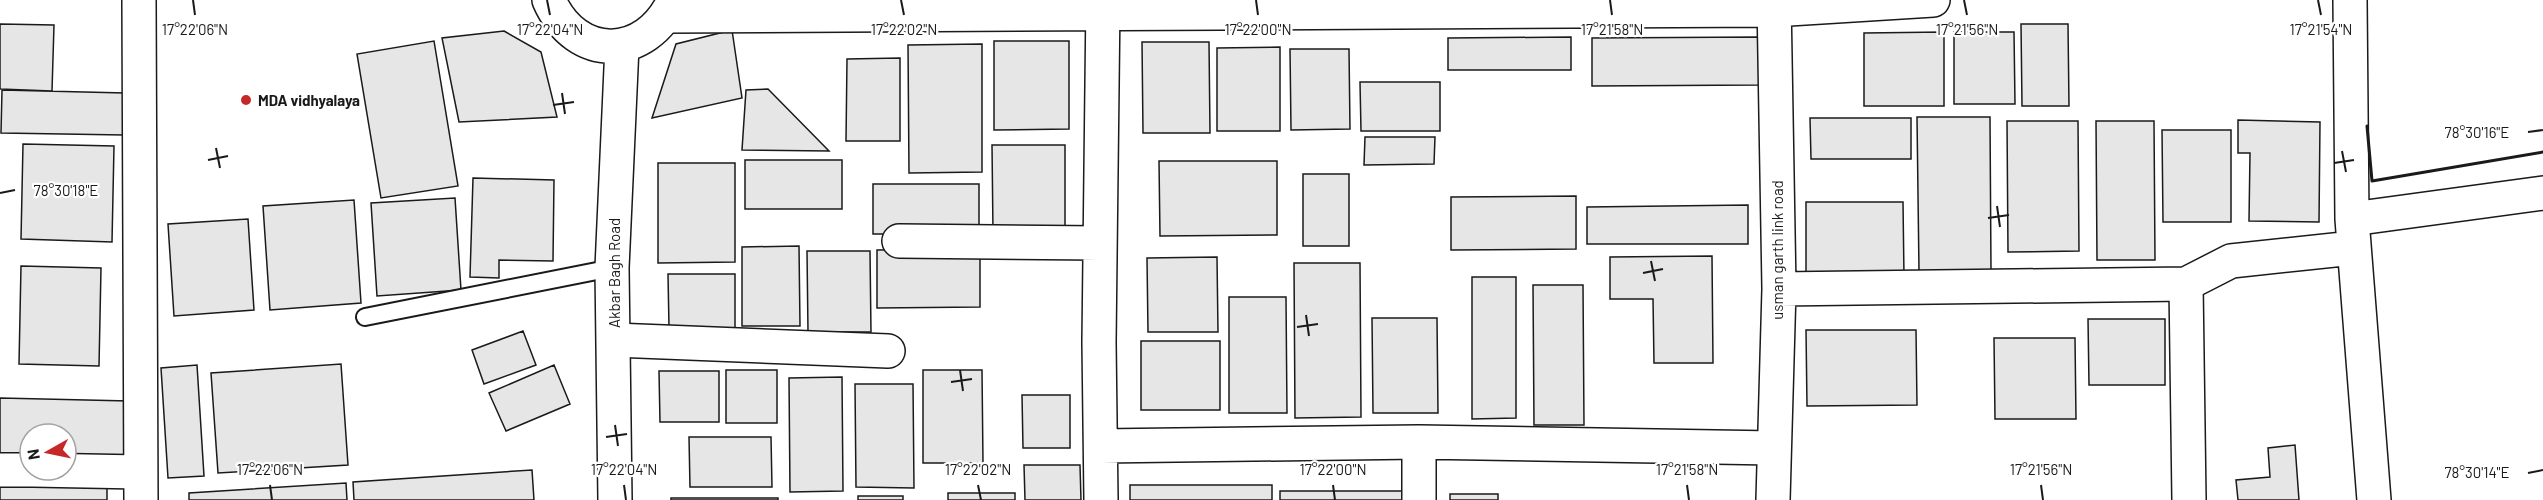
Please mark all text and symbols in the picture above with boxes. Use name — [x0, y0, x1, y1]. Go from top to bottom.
text: 17°22'06"N — [162, 20, 228, 38]
text: 17°22'04"N — [517, 20, 583, 38]
text: 17°22'02"N — [871, 20, 937, 38]
text: 17°22'00"N — [1224, 20, 1292, 38]
text: 17°21'58"N — [1581, 20, 1643, 38]
text: 17°21'56"N — [1936, 20, 1998, 38]
text: 17°21'54"N — [2290, 20, 2352, 38]
place label: MDA vidhyalaya — [258, 91, 360, 109]
marker: MDA vidhyalaya — [239, 93, 253, 107]
text: 78°30'16"E — [2445, 123, 2509, 141]
street label: usman garth link road — [1768, 180, 1786, 320]
text: 78°30'18"E — [34, 181, 98, 199]
street label: Akbar Bagh Road — [605, 218, 623, 328]
north arrow — [18, 422, 78, 482]
text: N — [22, 448, 43, 461]
text: 17°22'06"N — [237, 460, 303, 478]
text: 17°22'04"N — [591, 460, 657, 478]
text: 17°22'02"N — [945, 460, 1011, 478]
text: 17°22'00"N — [1299, 460, 1367, 478]
text: 17°21'58"N — [1656, 460, 1718, 478]
text: 17°21'56"N — [2010, 460, 2072, 478]
text: 78°30'14"E — [2444, 463, 2510, 481]

